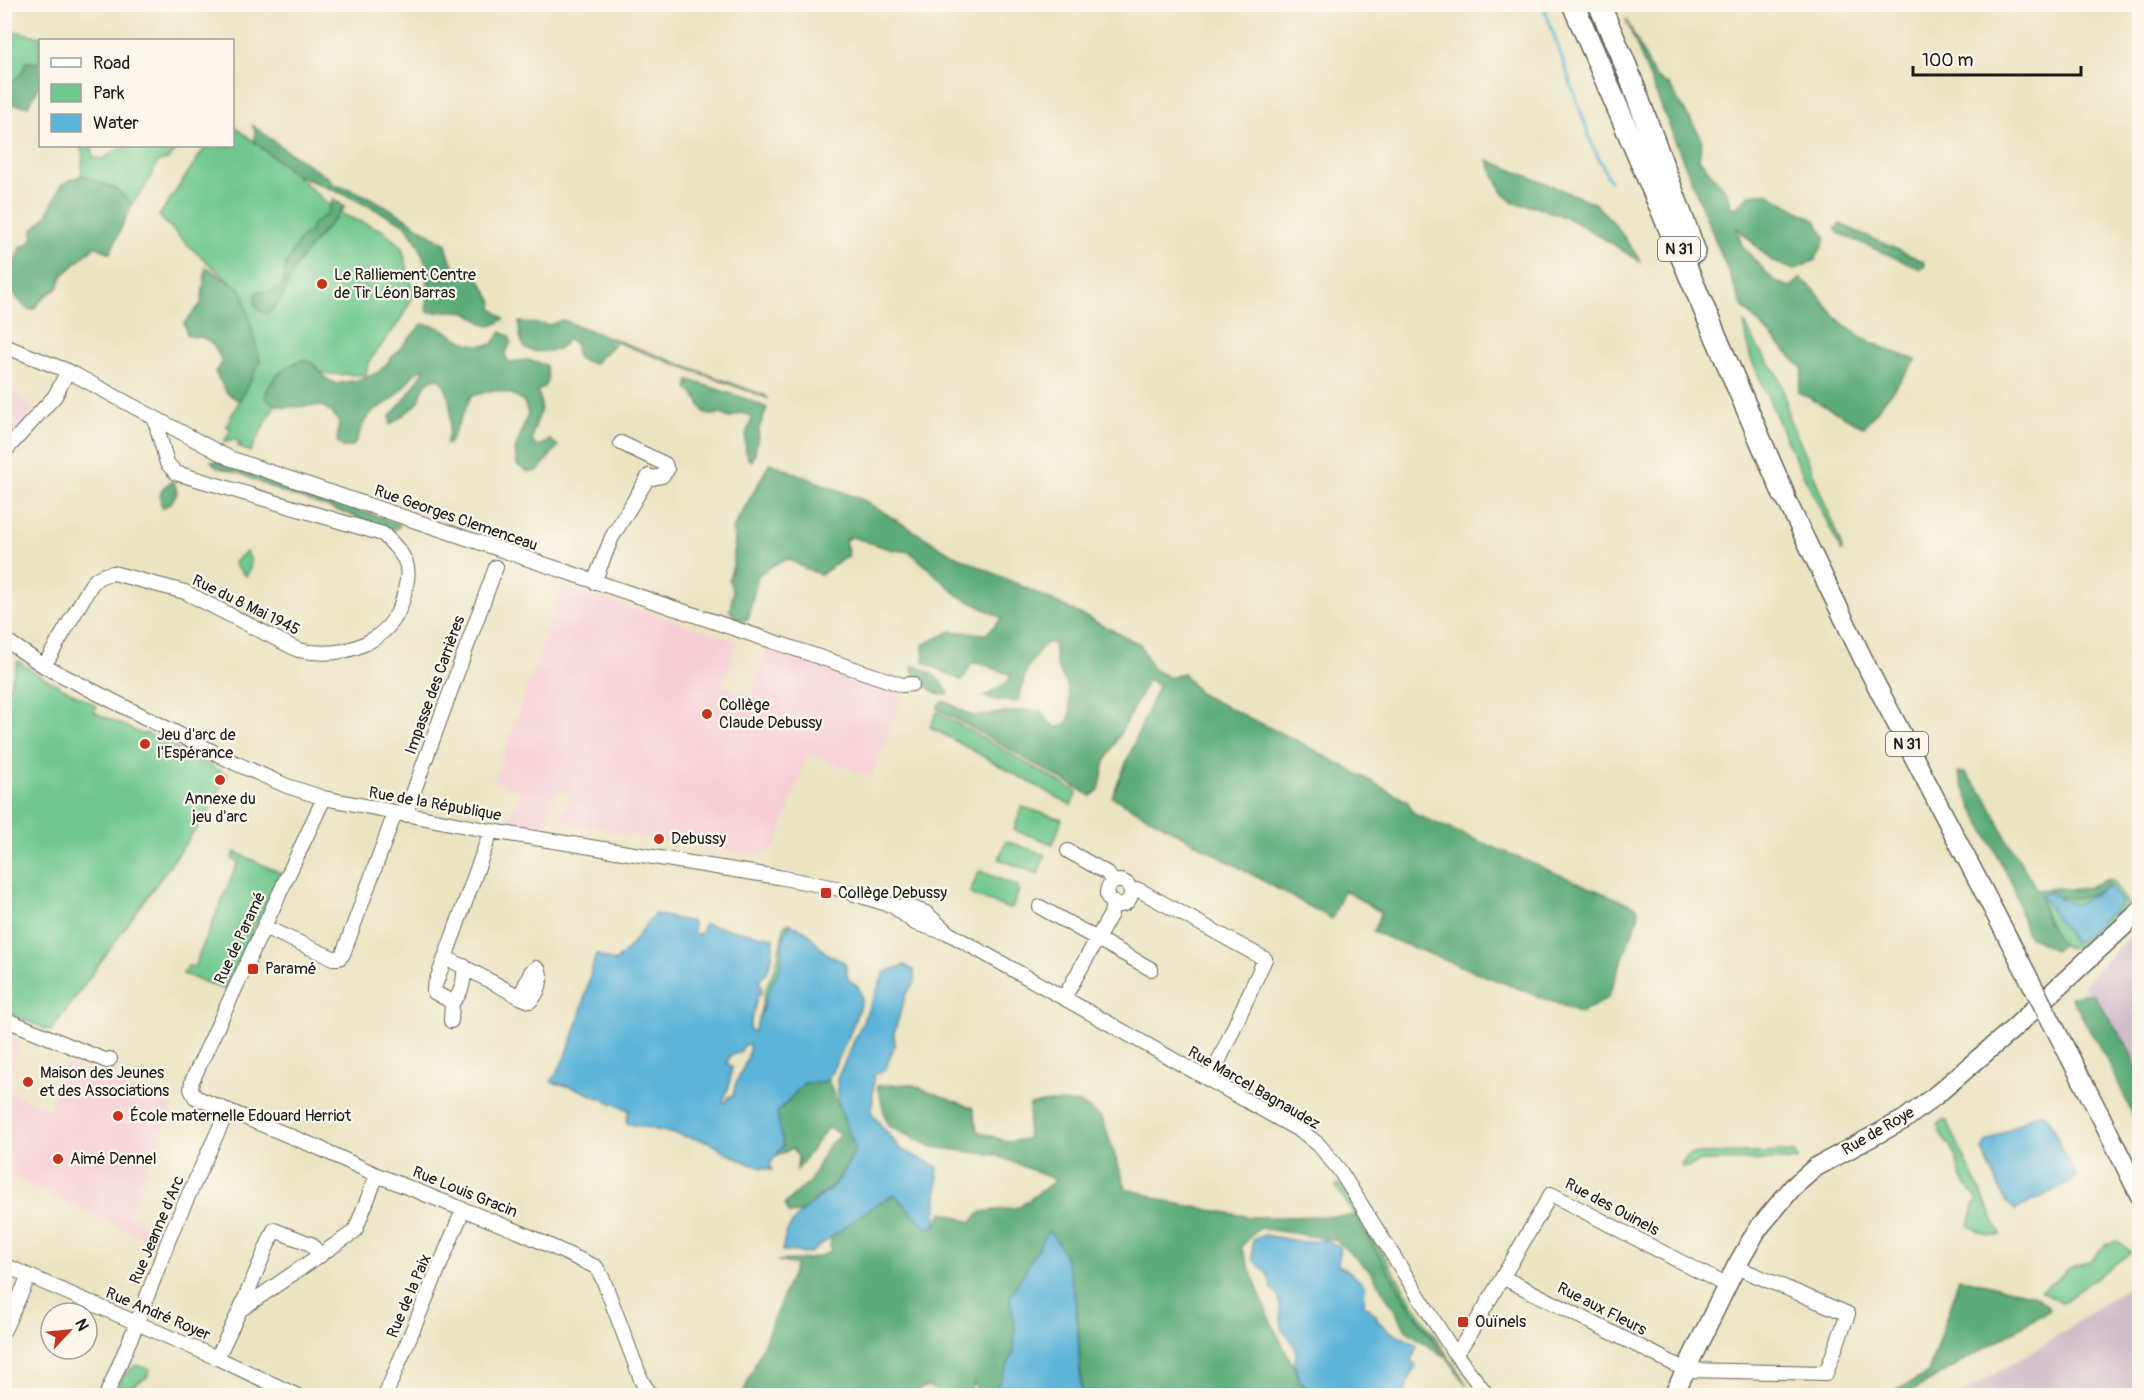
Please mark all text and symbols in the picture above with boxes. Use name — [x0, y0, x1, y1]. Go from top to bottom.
legend — [39, 39, 234, 147]
scale bar — [1913, 39, 2081, 77]
text: 100 m — [1922, 49, 1974, 72]
text: Road — [93, 52, 130, 75]
text: Park — [93, 82, 125, 105]
text: Water — [93, 112, 139, 135]
road number: N 31 — [1658, 237, 1700, 261]
place label: Le Ralliement Centre de Tir Léon Barras — [334, 265, 476, 303]
marker: Le Ralliement Centre de Tir Léon Barras — [315, 277, 329, 291]
street label: Rue Georges Clemenceau — [372, 481, 540, 555]
street label: Rue du 8 Mai 1945 — [189, 570, 303, 640]
street label: Impasse des Carrières — [401, 613, 469, 757]
place label: Collège Claude Debussy — [719, 695, 822, 733]
marker: Collège Claude Debussy — [700, 707, 714, 721]
place label: Jeu d'arc de l'Espérance — [157, 725, 236, 763]
road number: N 31 — [1886, 732, 1928, 756]
marker: Jeu d'arc de l'Espérance — [138, 737, 152, 751]
marker: Annexe du jeu d'arc — [213, 773, 227, 787]
street label: Rue de la République — [367, 783, 503, 826]
place label: Annexe du jeu d'arc — [184, 789, 256, 827]
place label: Debussy — [671, 829, 726, 849]
marker: Debussy — [652, 832, 666, 846]
place label: Collège Debussy — [838, 883, 947, 903]
marker: Collège Debussy — [819, 886, 833, 900]
street label: Rue de Paramé — [210, 889, 270, 987]
place label: Paramé — [265, 959, 317, 979]
marker: Paramé — [246, 962, 260, 976]
street label: Rue Marcel Bagnaudez — [1184, 1042, 1324, 1134]
place label: Maison des Jeunes et des Associations — [40, 1063, 169, 1101]
marker: Maison des Jeunes et des Associations — [21, 1075, 35, 1089]
street label: Rue de Roye — [1838, 1102, 1918, 1160]
place label: École maternelle Edouard Herriot — [130, 1106, 352, 1126]
marker: École maternelle Edouard Herriot — [111, 1109, 125, 1123]
place label: Aimé Dennel — [70, 1149, 156, 1169]
marker: Aimé Dennel — [51, 1152, 65, 1166]
street label: Rue Louis Gracin — [410, 1162, 520, 1222]
street label: Rue Jeanne d'Arc — [125, 1173, 189, 1287]
street label: Rue des Ouinels — [1561, 1174, 1663, 1240]
street label: Rue de la Paix — [382, 1251, 436, 1341]
street label: Rue aux Fleurs — [1554, 1278, 1650, 1340]
street label: Rue André Royer — [103, 1283, 214, 1345]
north arrow — [39, 1301, 99, 1361]
place label: Ouïnels — [1475, 1312, 1526, 1332]
marker: Ouïnels — [1456, 1315, 1470, 1329]
text: N — [70, 1316, 93, 1334]

